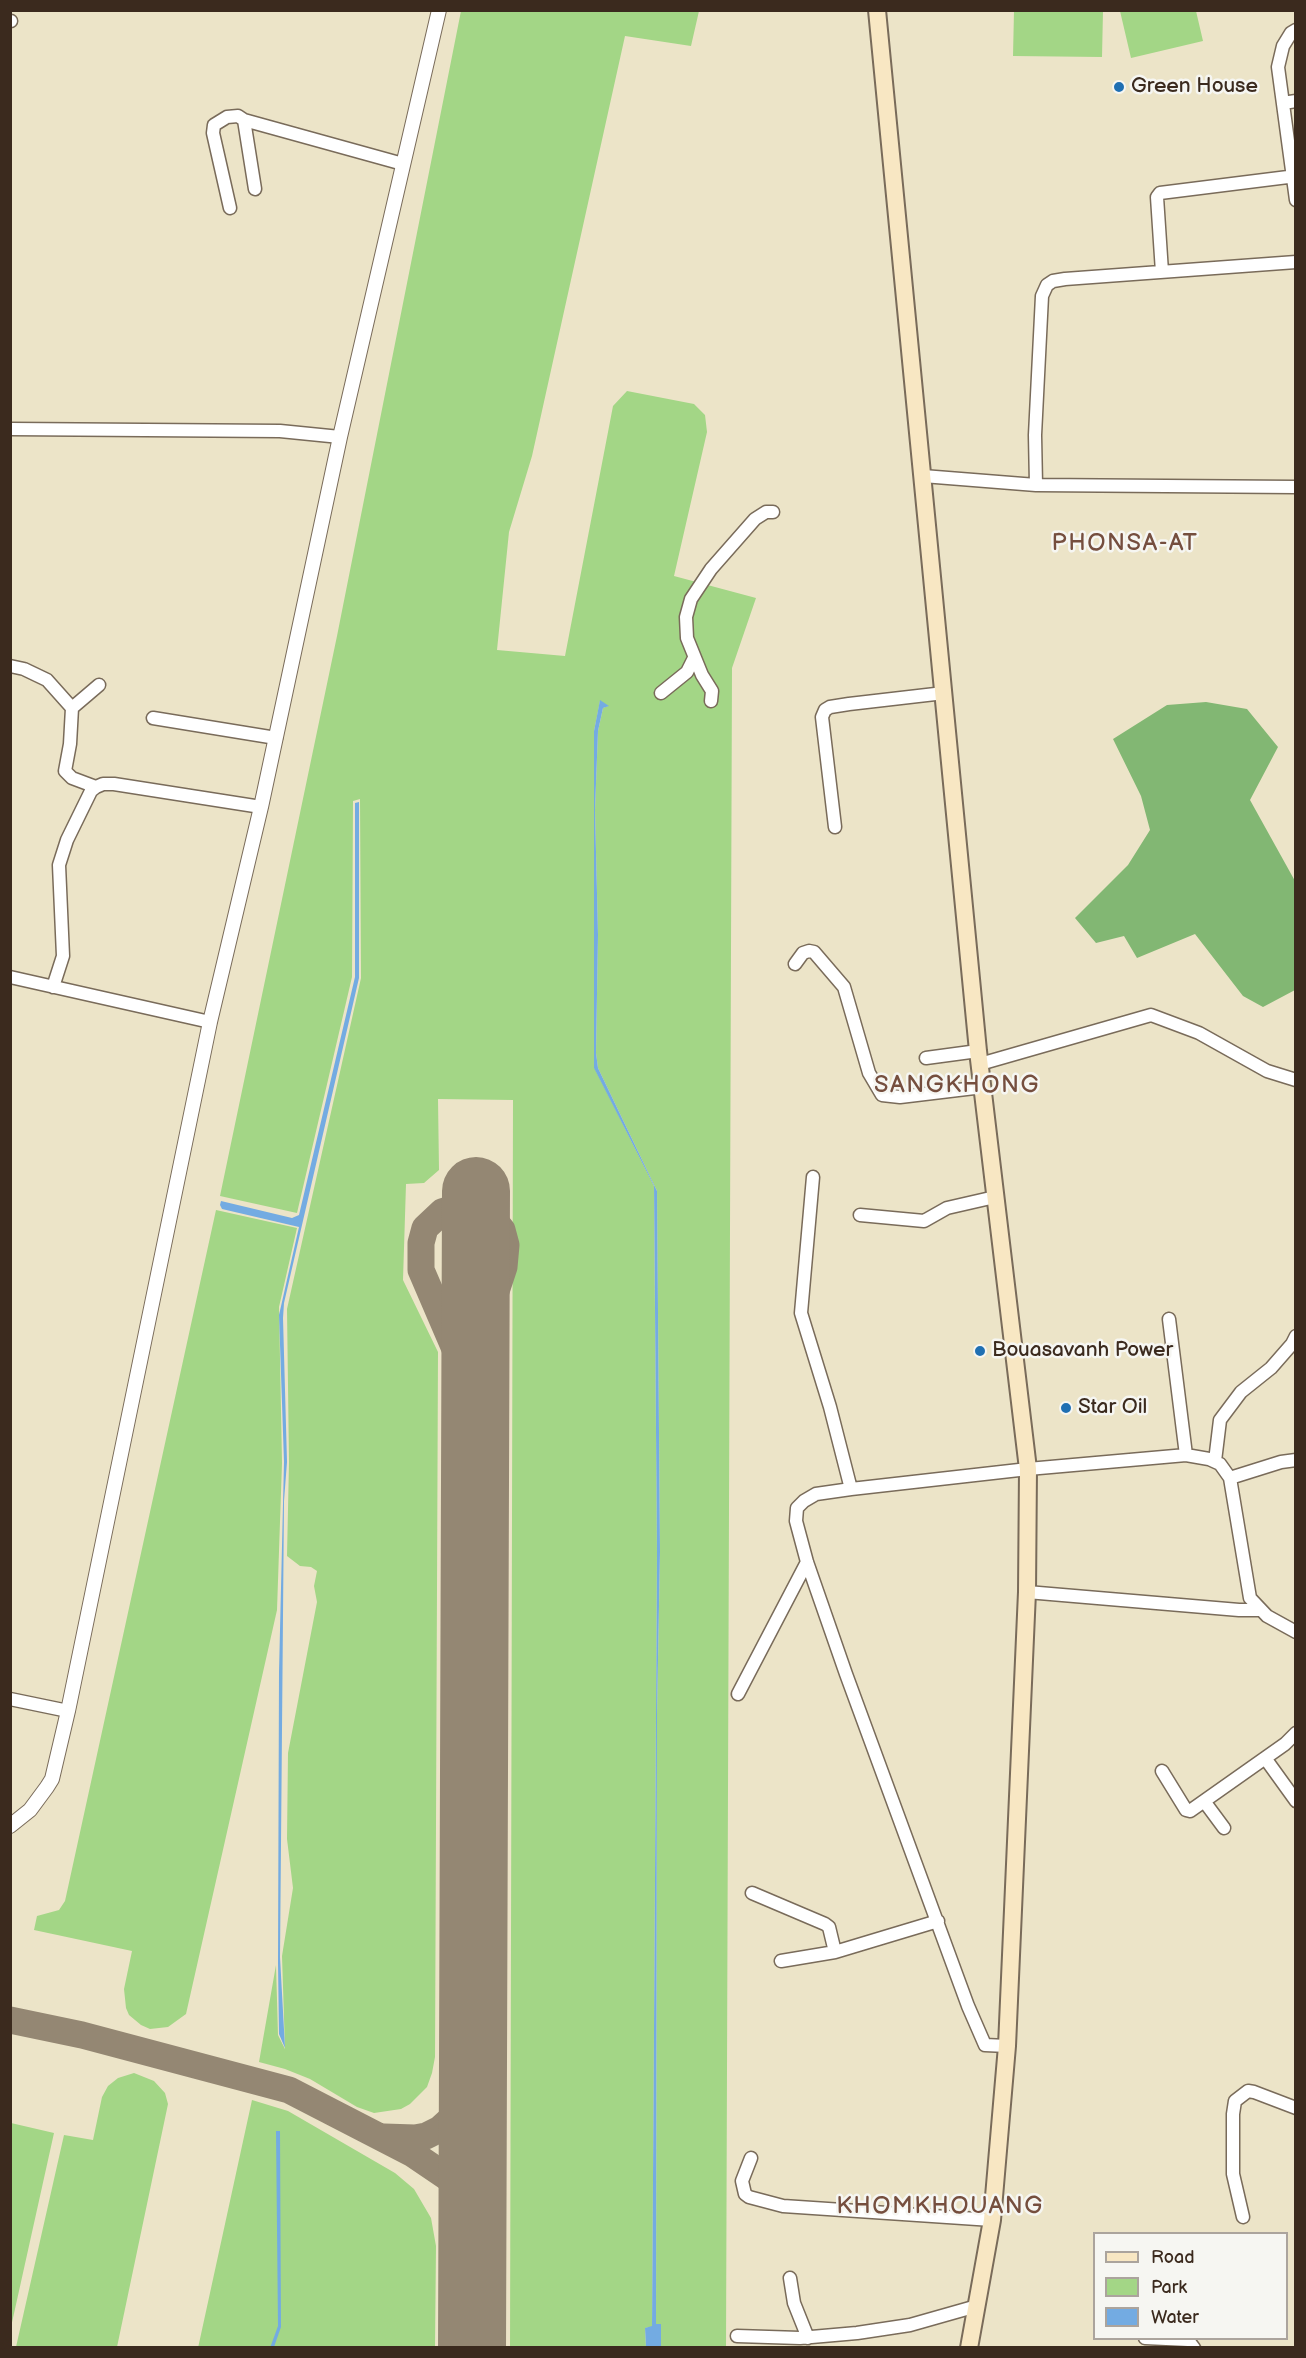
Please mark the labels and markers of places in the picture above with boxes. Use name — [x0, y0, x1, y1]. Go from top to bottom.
place label: Green House — [1131, 74, 1258, 100]
marker: Green House — [1112, 80, 1126, 94]
place label: Bouasavanh Power — [992, 1338, 1173, 1364]
marker: Bouasavanh Power — [973, 1344, 987, 1358]
place label: Star Oil — [1078, 1395, 1147, 1421]
marker: Star Oil — [1059, 1401, 1073, 1415]

